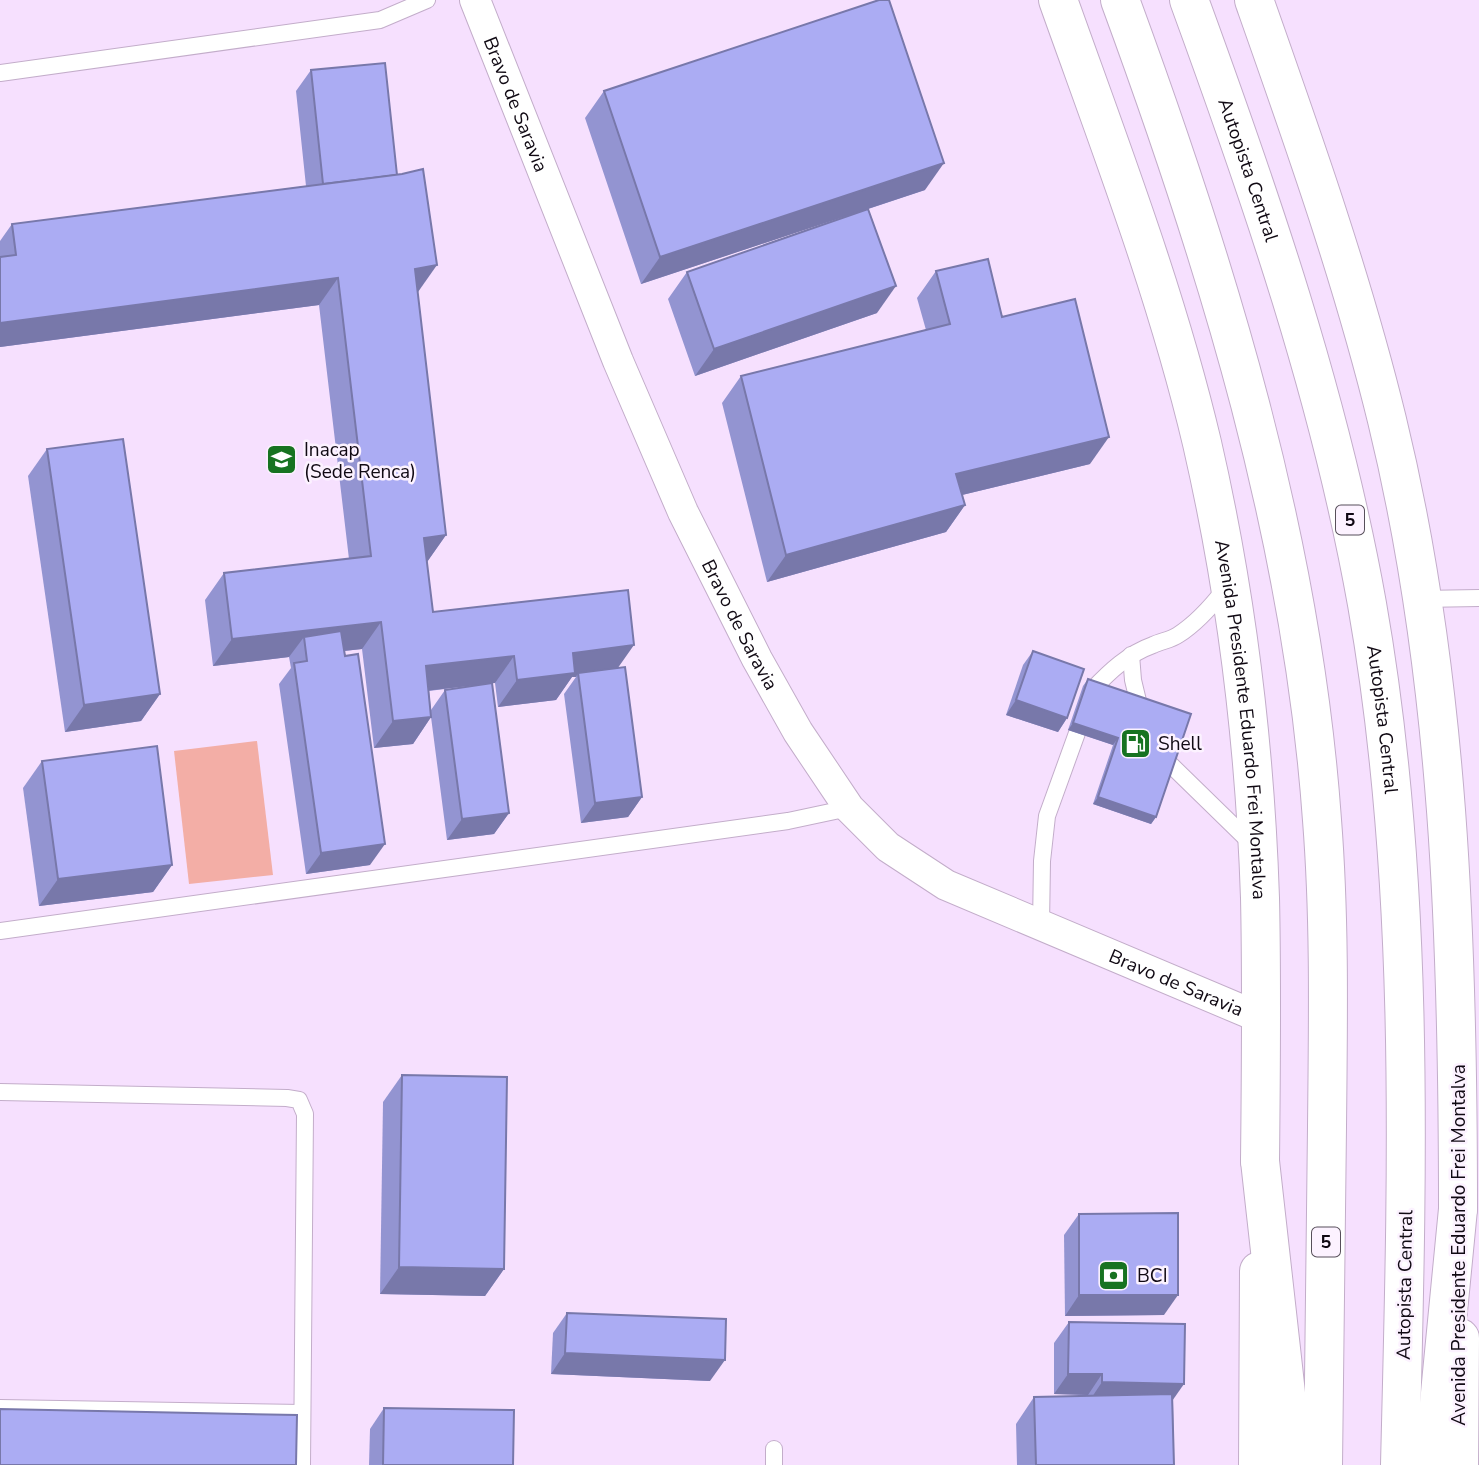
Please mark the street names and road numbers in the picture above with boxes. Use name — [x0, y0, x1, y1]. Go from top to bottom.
street label: Bravo de Saravia — [477, 33, 554, 176]
street label: Autopista Central — [1211, 95, 1284, 245]
road number: 5 — [1336, 506, 1364, 534]
street label: Avenida Presidente Eduardo Frei Montalva — [1208, 538, 1272, 900]
street label: Bravo de Saravia — [695, 555, 784, 695]
street label: Autopista Central — [1360, 643, 1404, 795]
street label: Bravo de Saravia — [1105, 943, 1247, 1023]
street label: Avenida Presidente Eduardo Frei Montalva — [1446, 1064, 1472, 1426]
street label: Autopista Central — [1391, 1210, 1419, 1360]
road number: 5 — [1312, 1227, 1340, 1256]

